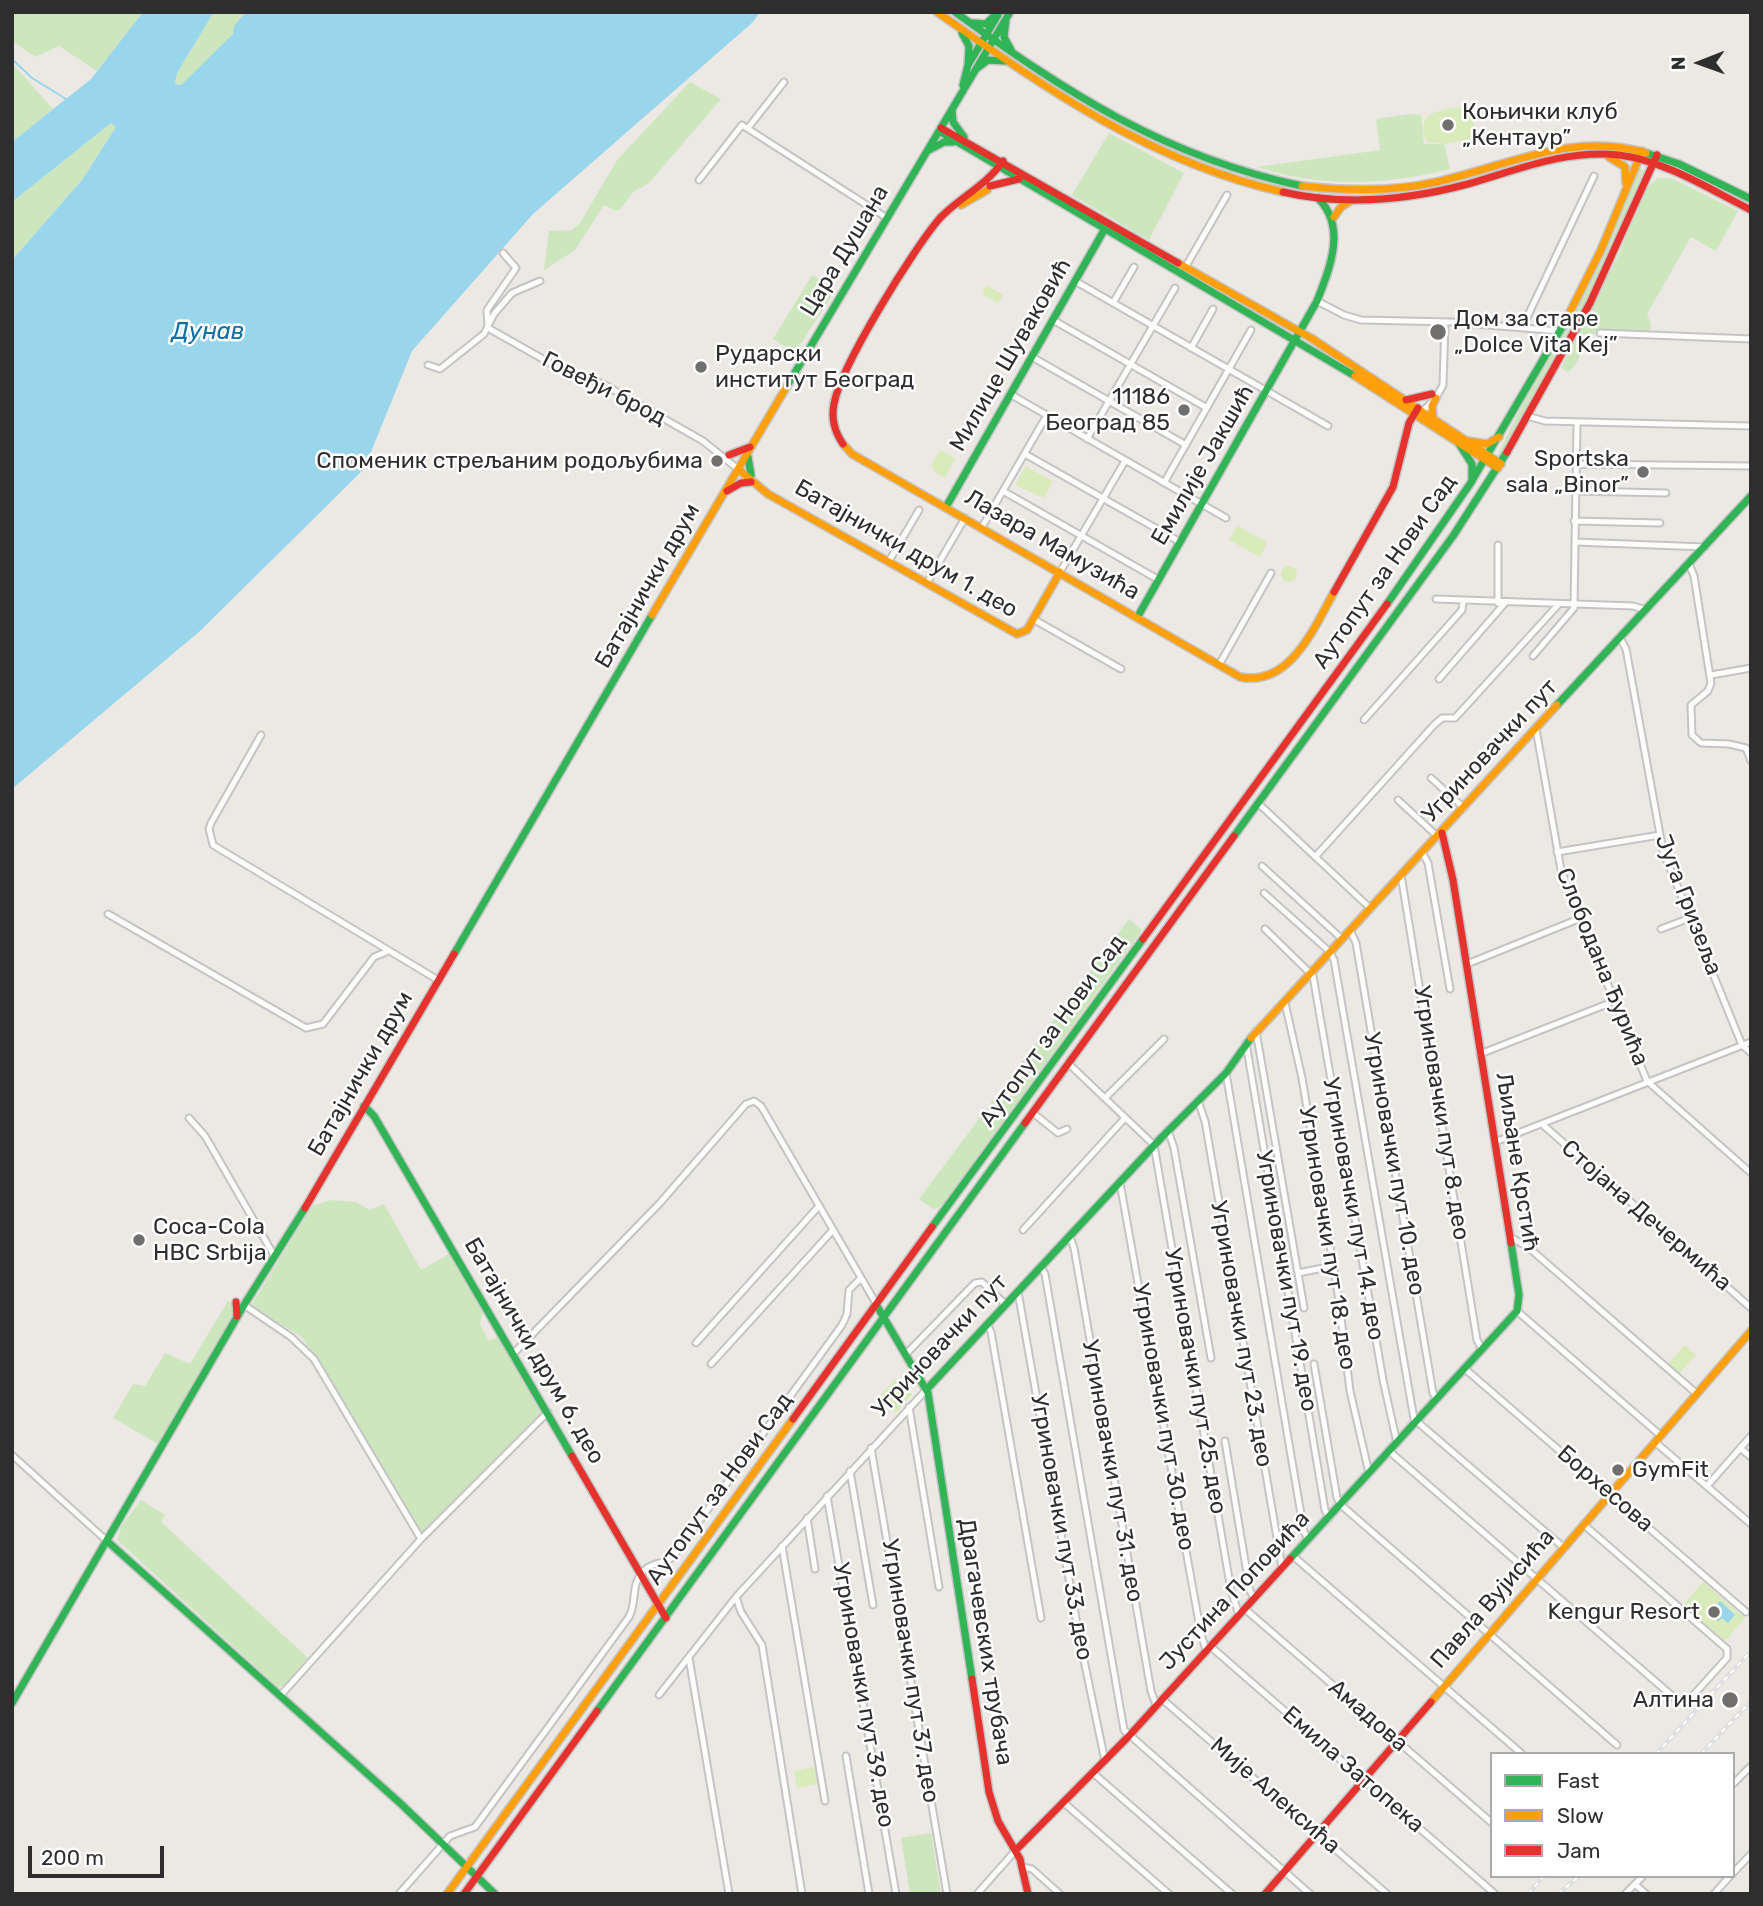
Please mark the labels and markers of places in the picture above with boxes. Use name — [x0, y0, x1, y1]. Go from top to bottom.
place label: Коњички клуб „Кентаур” — [1462, 98, 1618, 152]
marker: Коњички клуб „Кентаур” — [1440, 117, 1456, 133]
place label: Дом за старе „Dolce Vita Kej” — [1454, 305, 1618, 359]
marker: Дом за старе „Dolce Vita Kej” — [1428, 322, 1448, 342]
place label: Рударски институт Београд — [715, 340, 914, 394]
marker: Рударски институт Београд — [693, 359, 709, 375]
place label: 11186 Београд 85 — [1045, 383, 1170, 437]
marker: 11186 Београд 85 — [1176, 402, 1192, 418]
place label: Sportska sala „Binor” — [1506, 445, 1629, 499]
place label: Споменик стрељаним родољубима — [316, 447, 703, 475]
marker: Споменик стрељаним родољубима — [709, 453, 725, 469]
marker: Sportska sala „Binor” — [1635, 464, 1651, 480]
place label: Coca-Cola HBC Srbija — [153, 1213, 267, 1267]
marker: Coca-Cola HBC Srbija — [131, 1232, 147, 1248]
place label: GymFit — [1632, 1456, 1709, 1484]
marker: GymFit — [1610, 1462, 1626, 1478]
place label: Kengur Resort — [1548, 1598, 1700, 1626]
marker: Kengur Resort — [1706, 1604, 1722, 1620]
place label: Алтина — [1633, 1686, 1714, 1714]
marker: Алтина — [1720, 1690, 1740, 1710]

